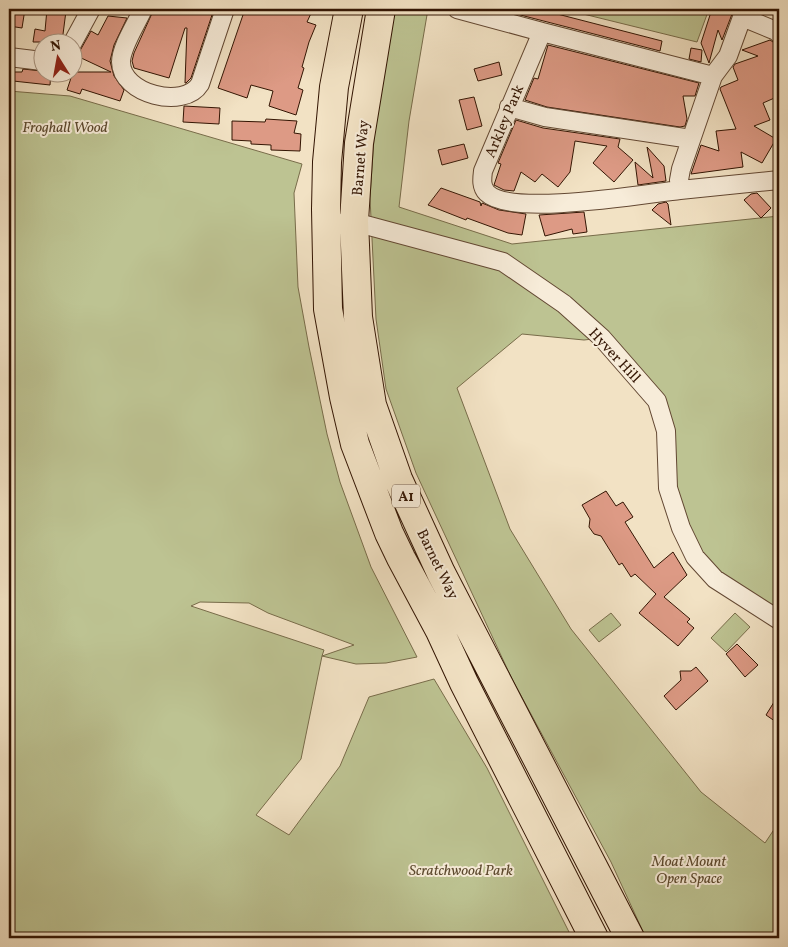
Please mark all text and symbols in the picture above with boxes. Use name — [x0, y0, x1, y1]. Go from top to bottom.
north arrow — [32, 32, 82, 82]
text: N — [49, 36, 63, 57]
street label: Arkley Park — [481, 82, 530, 161]
park label: Froghall Wood — [22, 118, 108, 139]
street label: Barnet Way — [348, 119, 375, 197]
street label: Hyver Hill — [583, 324, 645, 388]
road number: A1 — [392, 484, 420, 508]
street label: Barnet Way — [411, 526, 463, 603]
park label: Moat Mount Open Space — [651, 852, 727, 890]
park label: Scratchwood Park — [409, 861, 513, 882]

